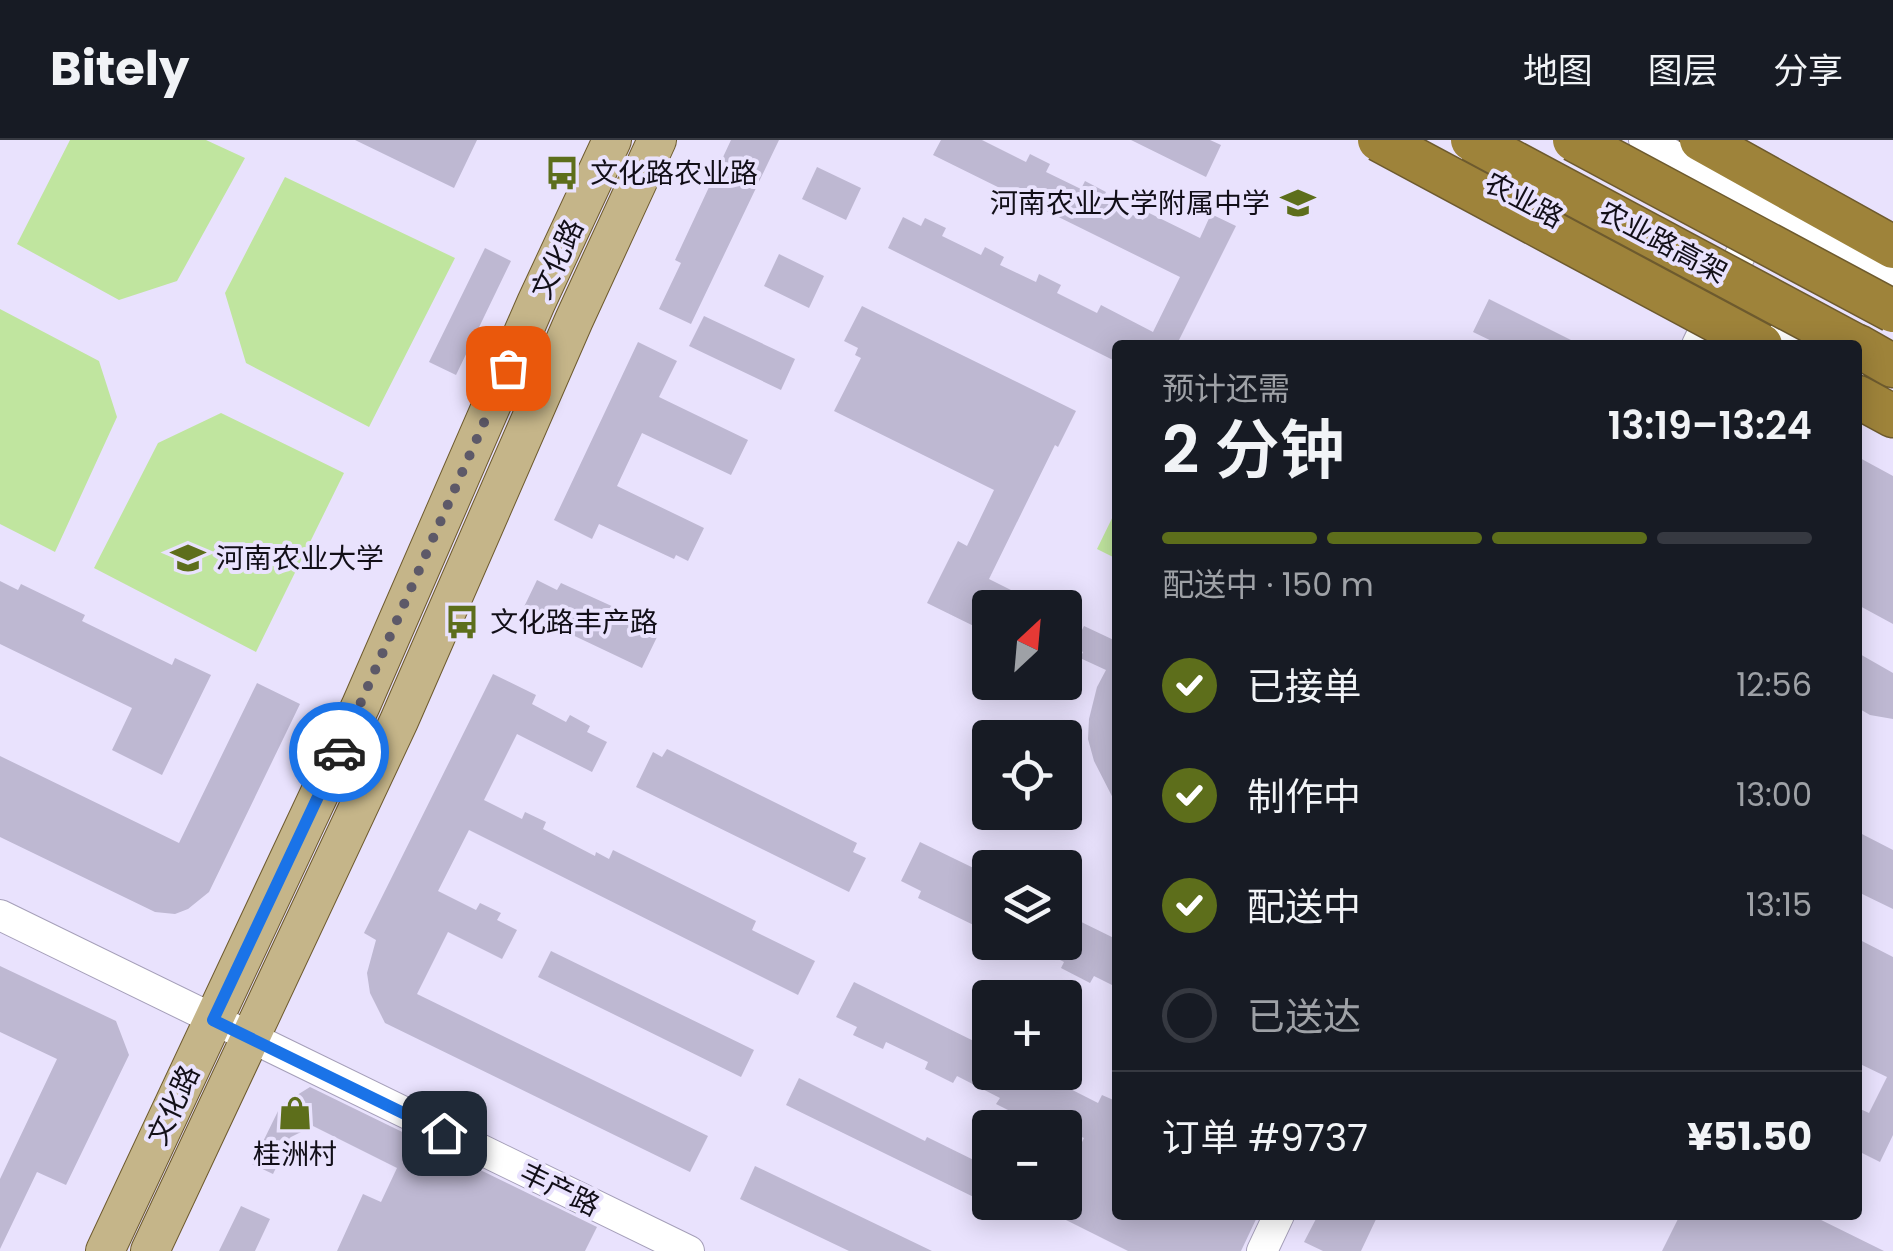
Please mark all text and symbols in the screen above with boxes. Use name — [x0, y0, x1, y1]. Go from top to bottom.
text: Bitely — [50, 35, 189, 102]
text: 地图 — [1523, 46, 1593, 95]
text: 图层 — [1648, 46, 1718, 95]
text: 分享 — [1773, 46, 1843, 95]
bus stop icon: 文化路农业路 — [543, 154, 581, 192]
place label: 文化路农业路 — [590, 154, 758, 193]
street label: 农业路 — [1478, 164, 1570, 237]
place label: 河南农业大学附属中学 — [990, 184, 1270, 223]
school or university icon: 河南农业大学附属中学 — [1279, 184, 1317, 222]
street label: 农业路高架 — [1592, 192, 1734, 293]
street label: 文化路 — [522, 213, 593, 306]
pin — [466, 326, 551, 411]
icon: bag — [481, 341, 536, 396]
text: 预计还需 — [1162, 366, 1290, 411]
text: 13:19–13:24 — [1608, 399, 1812, 452]
text: 2 分钟 — [1162, 405, 1345, 496]
school or university icon: 河南农业大学 — [169, 539, 207, 577]
place label: 河南农业大学 — [216, 539, 384, 578]
text: 配送中 · 150 m — [1162, 562, 1374, 607]
north arrow — [972, 590, 1082, 700]
map controls — [972, 590, 1082, 1220]
bus stop icon: 文化路丰产路 — [443, 603, 481, 641]
place label: 文化路丰产路 — [490, 603, 658, 642]
icon: check — [1162, 658, 1217, 713]
text: 已接单 — [1247, 660, 1361, 713]
text: 12:56 — [1736, 662, 1812, 707]
courier — [289, 702, 389, 802]
button: locate — [972, 720, 1082, 830]
icon: car — [312, 725, 367, 780]
icon: check — [1162, 768, 1217, 823]
text: 制作中 — [1247, 770, 1361, 823]
text: 13:00 — [1736, 772, 1812, 817]
button: layers — [972, 850, 1082, 960]
icon: check — [1162, 878, 1217, 933]
text: 配送中 — [1247, 880, 1361, 933]
text: 13:15 — [1746, 882, 1812, 927]
button: + — [972, 980, 1082, 1090]
text: 已送达 — [1247, 990, 1361, 1043]
street label: 文化路 — [138, 1059, 209, 1152]
pin — [402, 1091, 487, 1176]
shop icon: 桂洲村 — [276, 1094, 314, 1132]
icon: home — [417, 1106, 472, 1161]
button: − — [972, 1110, 1082, 1220]
text: ¥51.50 — [1687, 1110, 1812, 1163]
text: 订单 #9737 — [1162, 1111, 1368, 1164]
place label: 桂洲村 — [253, 1135, 337, 1174]
street label: 丰产路 — [513, 1154, 606, 1225]

